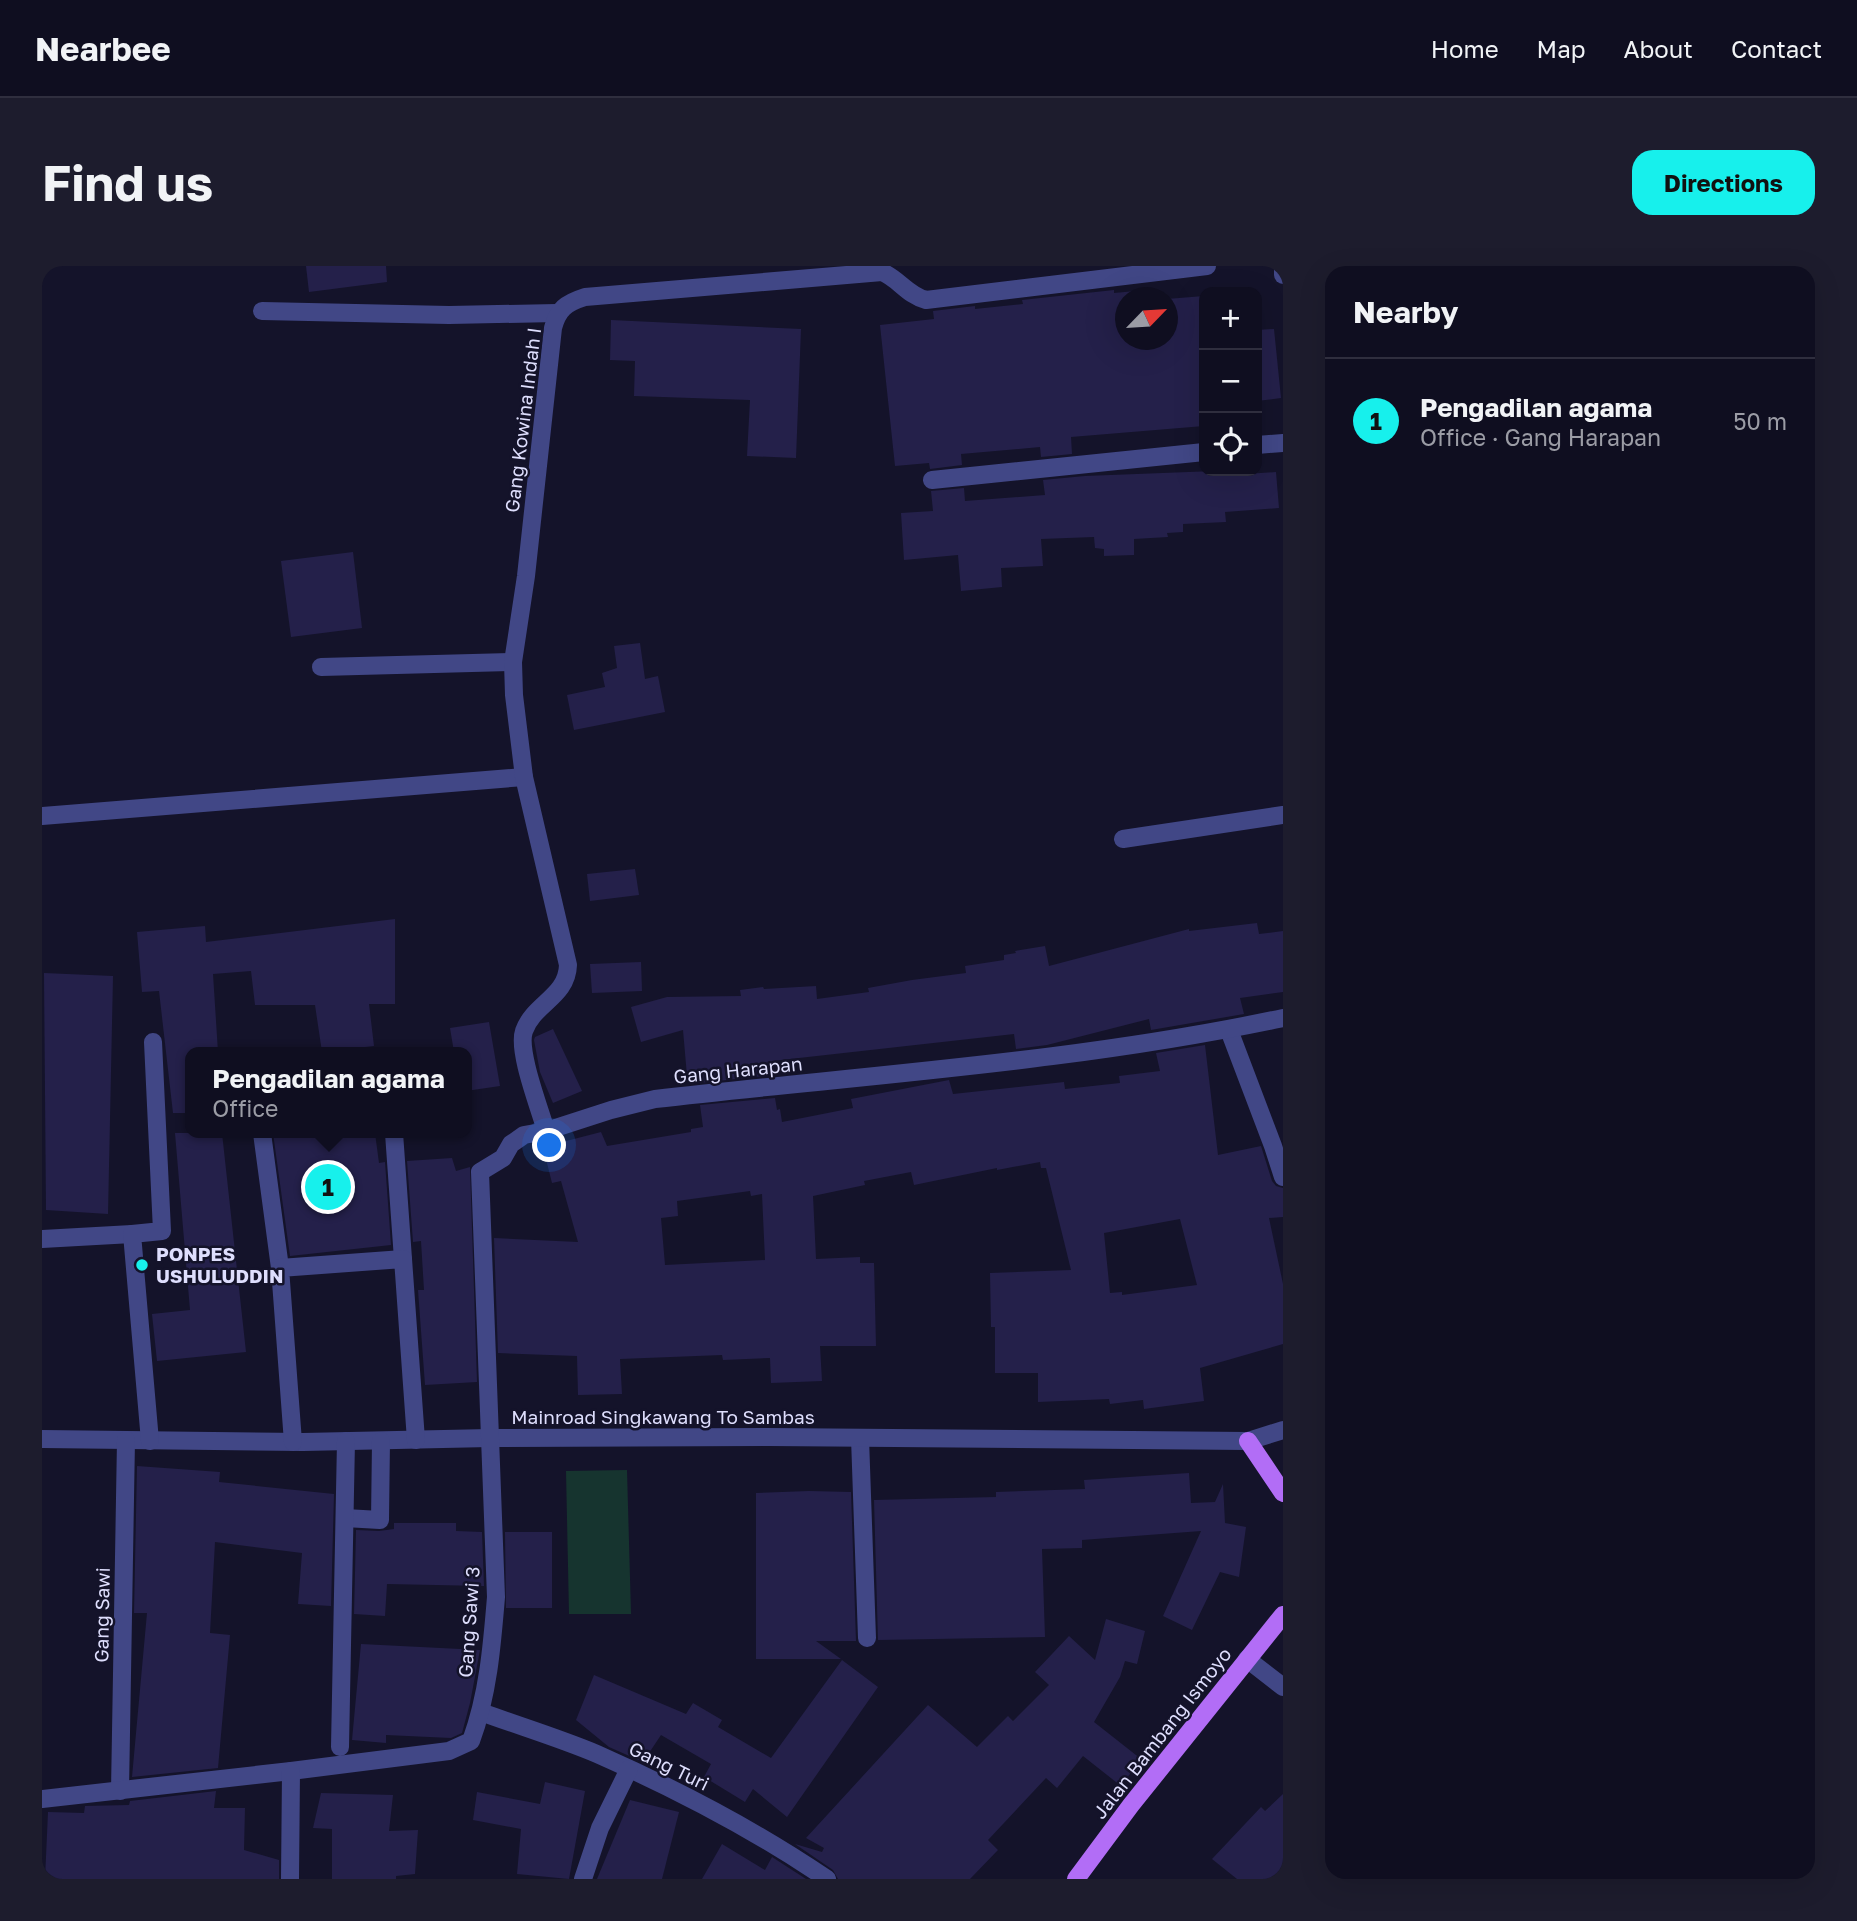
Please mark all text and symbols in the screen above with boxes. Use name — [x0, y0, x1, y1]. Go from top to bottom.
text: Nearbee — [35, 29, 171, 68]
text: Home — [1431, 34, 1499, 63]
text: Map — [1537, 34, 1586, 63]
text: About — [1624, 34, 1693, 63]
text: Contact — [1731, 34, 1822, 63]
button: Directions — [1632, 150, 1815, 215]
text: Find us — [42, 153, 213, 212]
north arrow — [1115, 287, 1178, 350]
map controls — [1199, 287, 1262, 476]
button: + — [1199, 287, 1262, 350]
text: Nearby — [1353, 294, 1458, 330]
street label: Gang Kowina Indah I — [500, 326, 545, 514]
button: − — [1199, 350, 1262, 413]
text: Pengadilan agama — [1420, 392, 1652, 423]
text: 1 — [1370, 407, 1382, 435]
text: 50 m — [1733, 407, 1787, 435]
button: locate — [1199, 413, 1262, 476]
text: Office · Gang Harapan — [1420, 423, 1661, 451]
popup — [185, 1047, 472, 1138]
street label: Gang Harapan — [672, 1051, 804, 1088]
text: Pengadilan agama — [212, 1063, 445, 1094]
text: Office — [212, 1094, 278, 1122]
your location — [532, 1128, 566, 1162]
pin: 1 — [305, 1161, 351, 1213]
place label: PONPES USHULUDDIN — [156, 1242, 284, 1287]
marker: PONPES USHULUDDIN — [134, 1257, 150, 1273]
street label: Mainroad Singkawang To Sambas — [511, 1405, 815, 1428]
street label: Gang Sawi 3 — [453, 1566, 484, 1678]
street label: Gang Sawi — [89, 1567, 114, 1663]
street label: Jalan Bambang Ismoyo — [1088, 1643, 1236, 1823]
street label: Gang Turi — [625, 1736, 713, 1795]

